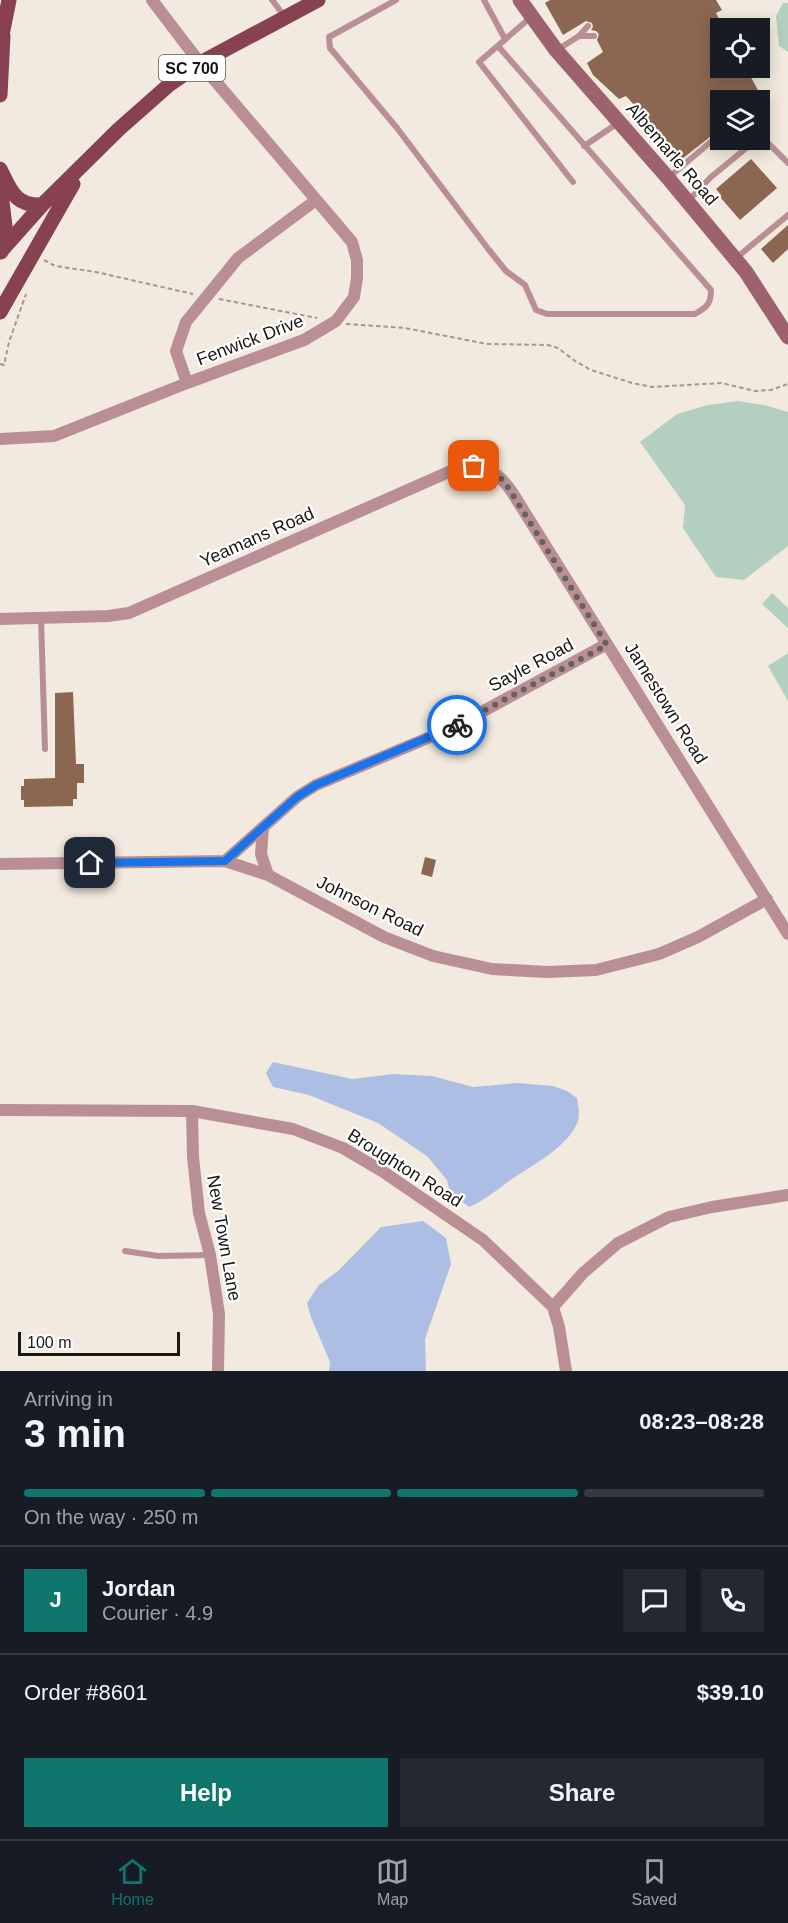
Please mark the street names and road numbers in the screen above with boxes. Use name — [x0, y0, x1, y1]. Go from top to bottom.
road number: SC 700 — [159, 55, 225, 81]
street label: Albemarle Road — [622, 99, 722, 209]
street label: Fenwick Drive — [194, 310, 306, 370]
street label: Yeamans Road — [197, 503, 317, 571]
street label: Sayle Road — [485, 634, 577, 696]
street label: Jamestown Road — [621, 639, 711, 767]
street label: Johnson Road — [313, 872, 427, 940]
street label: Broughton Road — [344, 1125, 466, 1211]
street label: New Town Lane — [203, 1173, 245, 1303]

